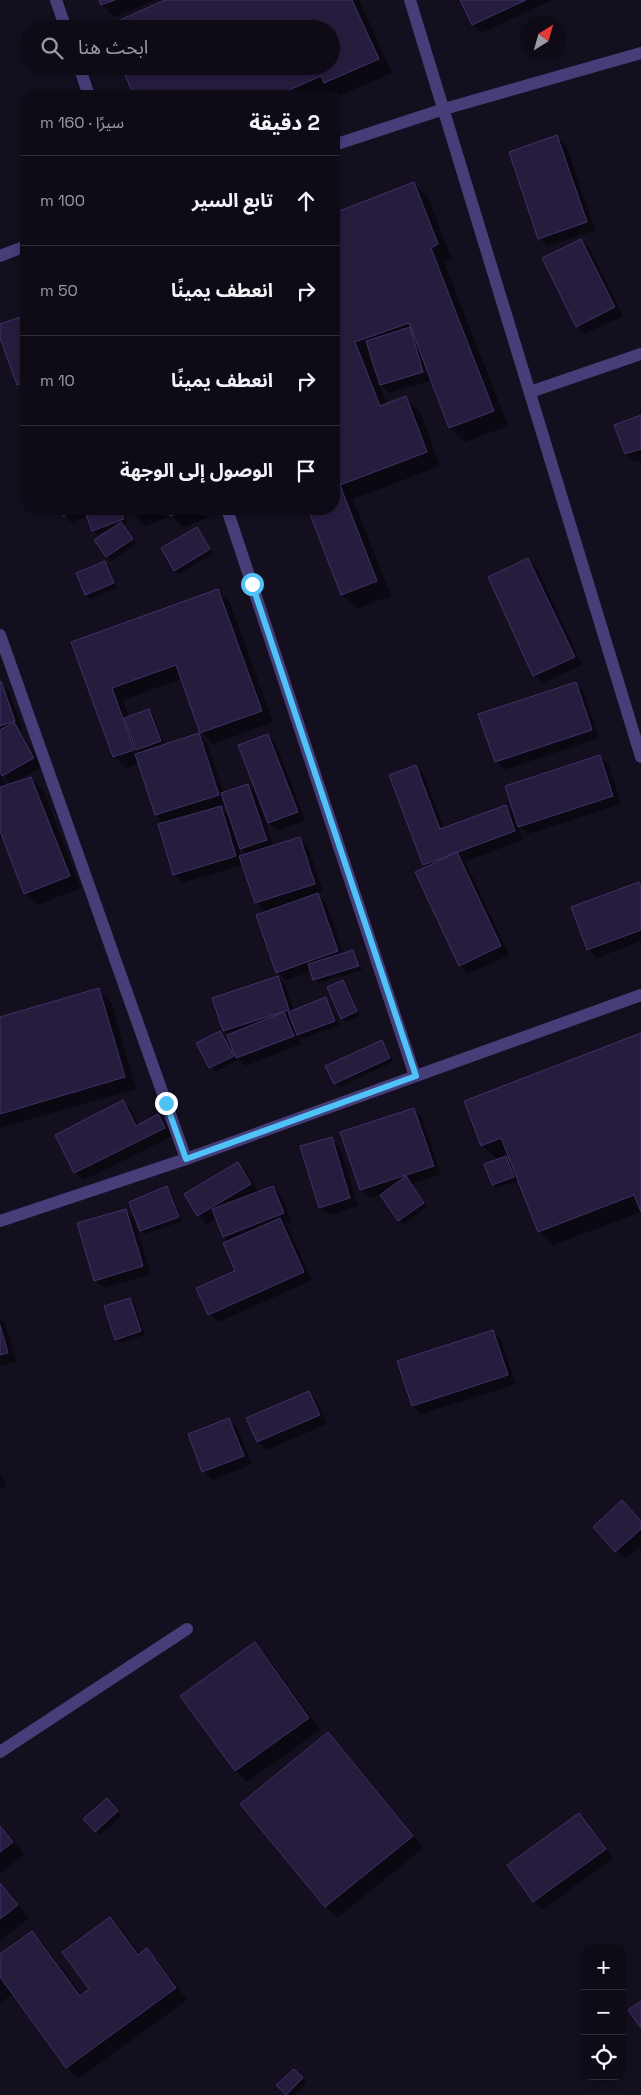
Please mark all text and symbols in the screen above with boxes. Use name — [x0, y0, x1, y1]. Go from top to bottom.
north arrow — [521, 15, 566, 60]
search box — [20, 20, 340, 75]
icon: search — [38, 34, 66, 62]
text: ابحث هنا — [78, 35, 148, 60]
text: 2 دقيقة — [249, 109, 320, 136]
text: سيرًا · 160 m — [40, 112, 124, 133]
icon: ahead — [292, 187, 320, 215]
text: تابع السير — [192, 188, 273, 213]
text: 100 m — [40, 190, 85, 211]
icon: right — [292, 277, 320, 305]
text: انعطف يمينًا — [171, 278, 273, 303]
text: 50 m — [40, 280, 78, 301]
icon: right — [292, 367, 320, 395]
text: انعطف يمينًا — [171, 368, 273, 393]
text: 10 m — [40, 370, 75, 391]
icon: arrive — [292, 457, 320, 485]
text: الوصول إلى الوجهة — [120, 458, 273, 483]
route start — [241, 573, 264, 596]
route end — [155, 1092, 178, 1115]
map controls — [581, 1945, 626, 2080]
button: + — [581, 1945, 626, 1990]
button: − — [581, 1990, 626, 2035]
button: locate — [581, 2035, 626, 2080]

